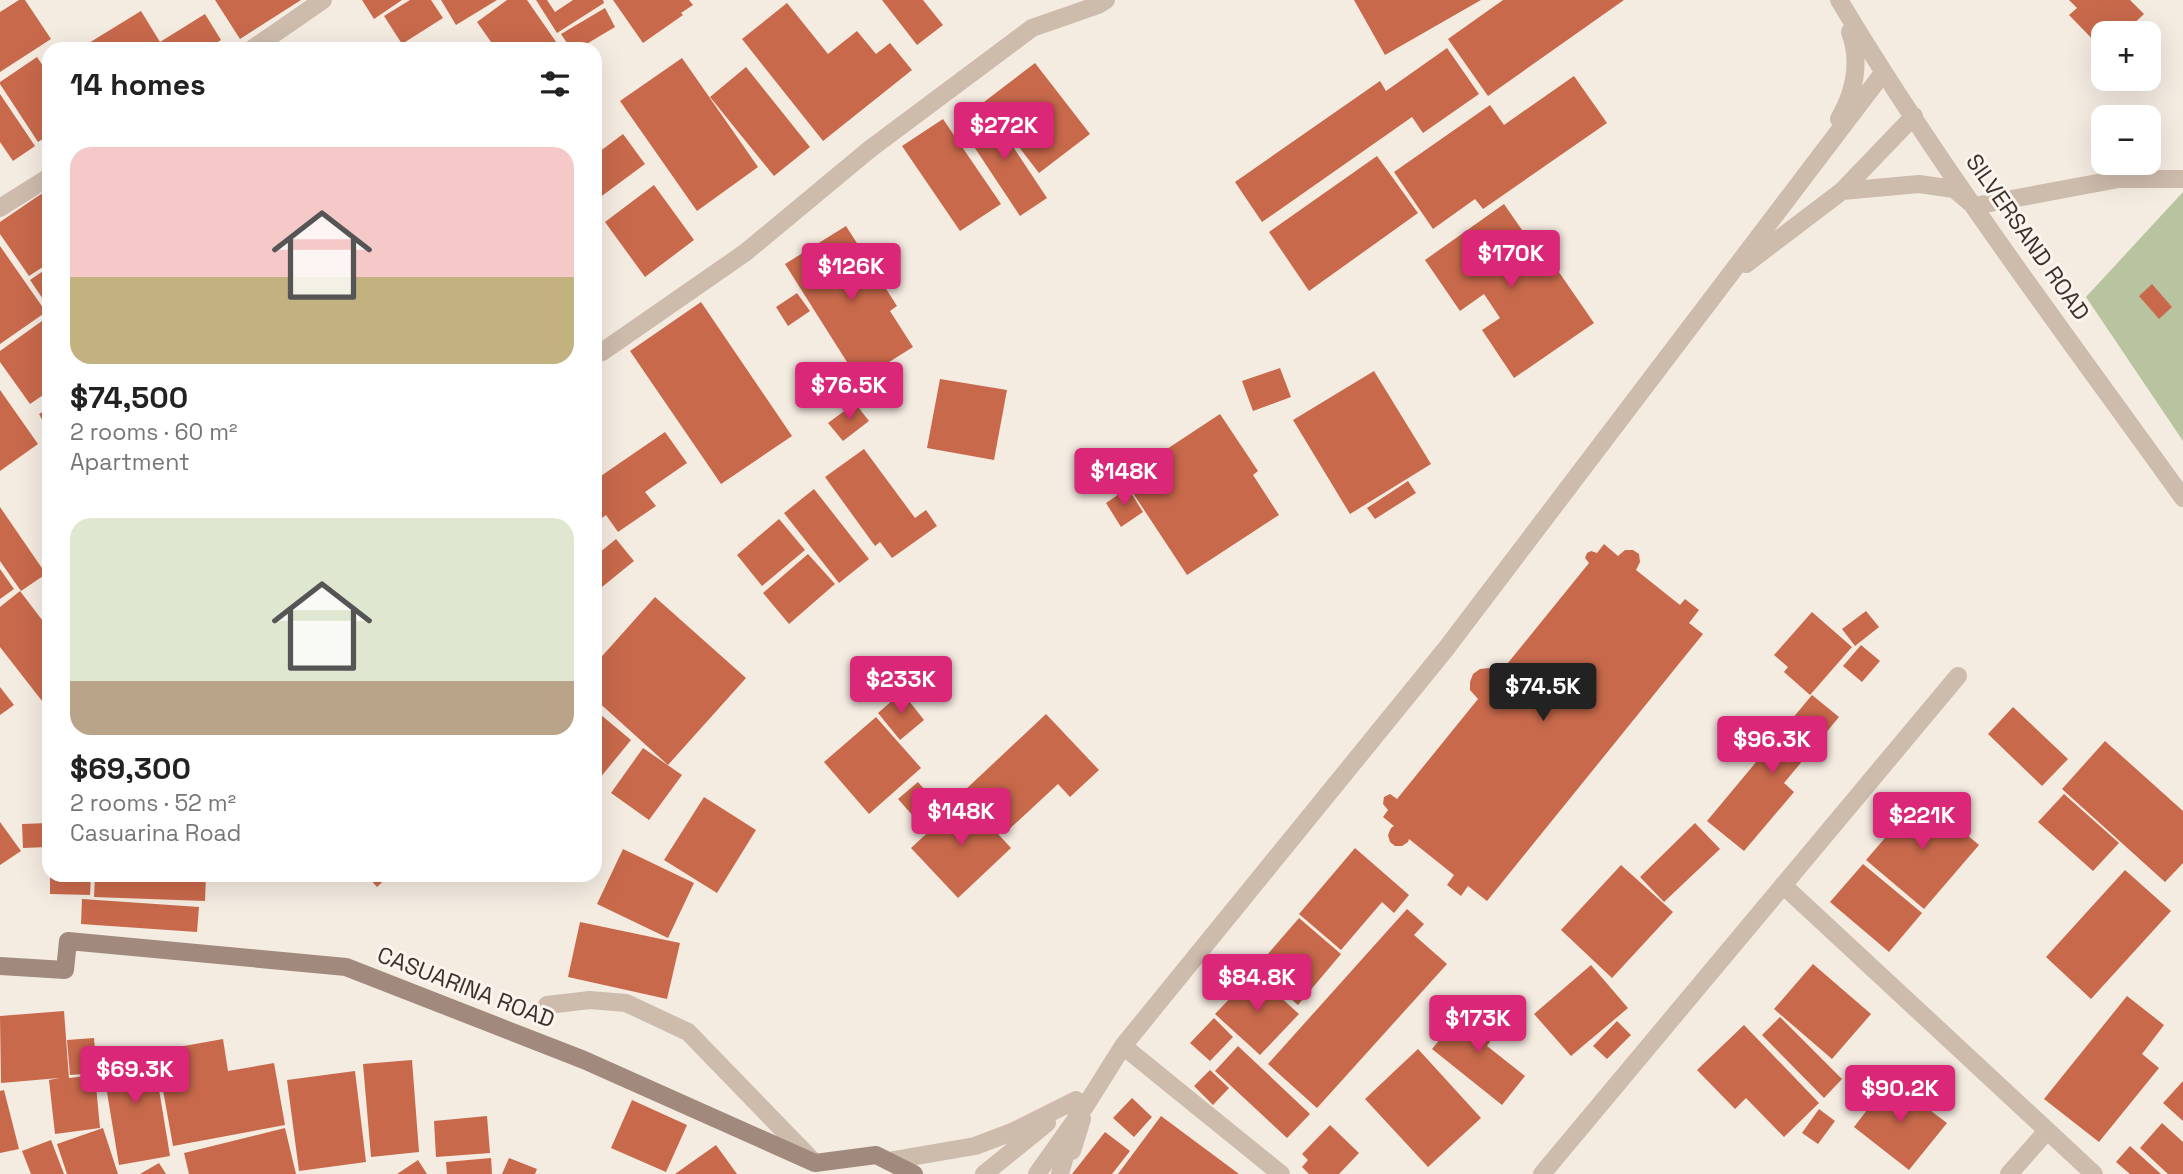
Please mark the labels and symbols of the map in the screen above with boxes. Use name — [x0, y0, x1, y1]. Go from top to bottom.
pin: $272K — [955, 102, 1053, 162]
street label: SILVERSAND ROAD — [1959, 148, 2097, 326]
pin: $170K — [1462, 230, 1560, 290]
pin: $126K — [802, 244, 900, 303]
pin: $76.5K — [792, 362, 906, 422]
pin: $148K — [1075, 448, 1173, 508]
pin: $233K — [852, 656, 950, 716]
pin: $74.5K — [1486, 664, 1600, 723]
pin: $96.3K — [1715, 716, 1829, 776]
pin: $148K — [912, 788, 1010, 848]
pin: $221K — [1873, 792, 1971, 852]
street label: CASUARINA ROAD — [373, 939, 559, 1035]
pin: $84.8K — [1200, 954, 1314, 1014]
pin: $173K — [1429, 996, 1527, 1055]
pin: $69.3K — [78, 1046, 192, 1106]
pin: $90.2K — [1843, 1066, 1957, 1125]

